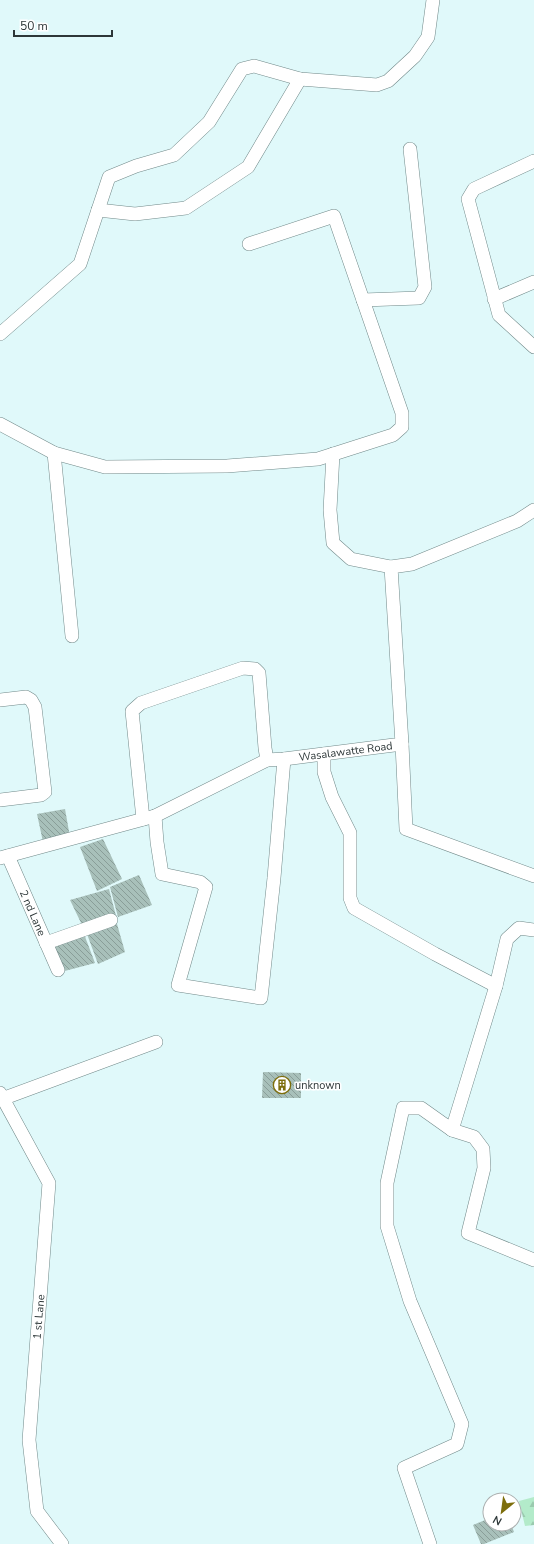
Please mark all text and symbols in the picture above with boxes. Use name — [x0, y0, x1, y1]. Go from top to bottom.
scale bar — [14, 12, 112, 38]
text: 50 m — [20, 18, 48, 34]
street label: Wasalawatte Road — [298, 738, 393, 765]
street label: 2 nd Lane — [16, 887, 50, 938]
building icon: unknown — [272, 1075, 292, 1095]
place label: unknown — [295, 1078, 341, 1093]
street label: 1 st Lane — [30, 1294, 48, 1340]
north arrow — [482, 1492, 522, 1532]
text: N — [490, 1512, 505, 1529]

